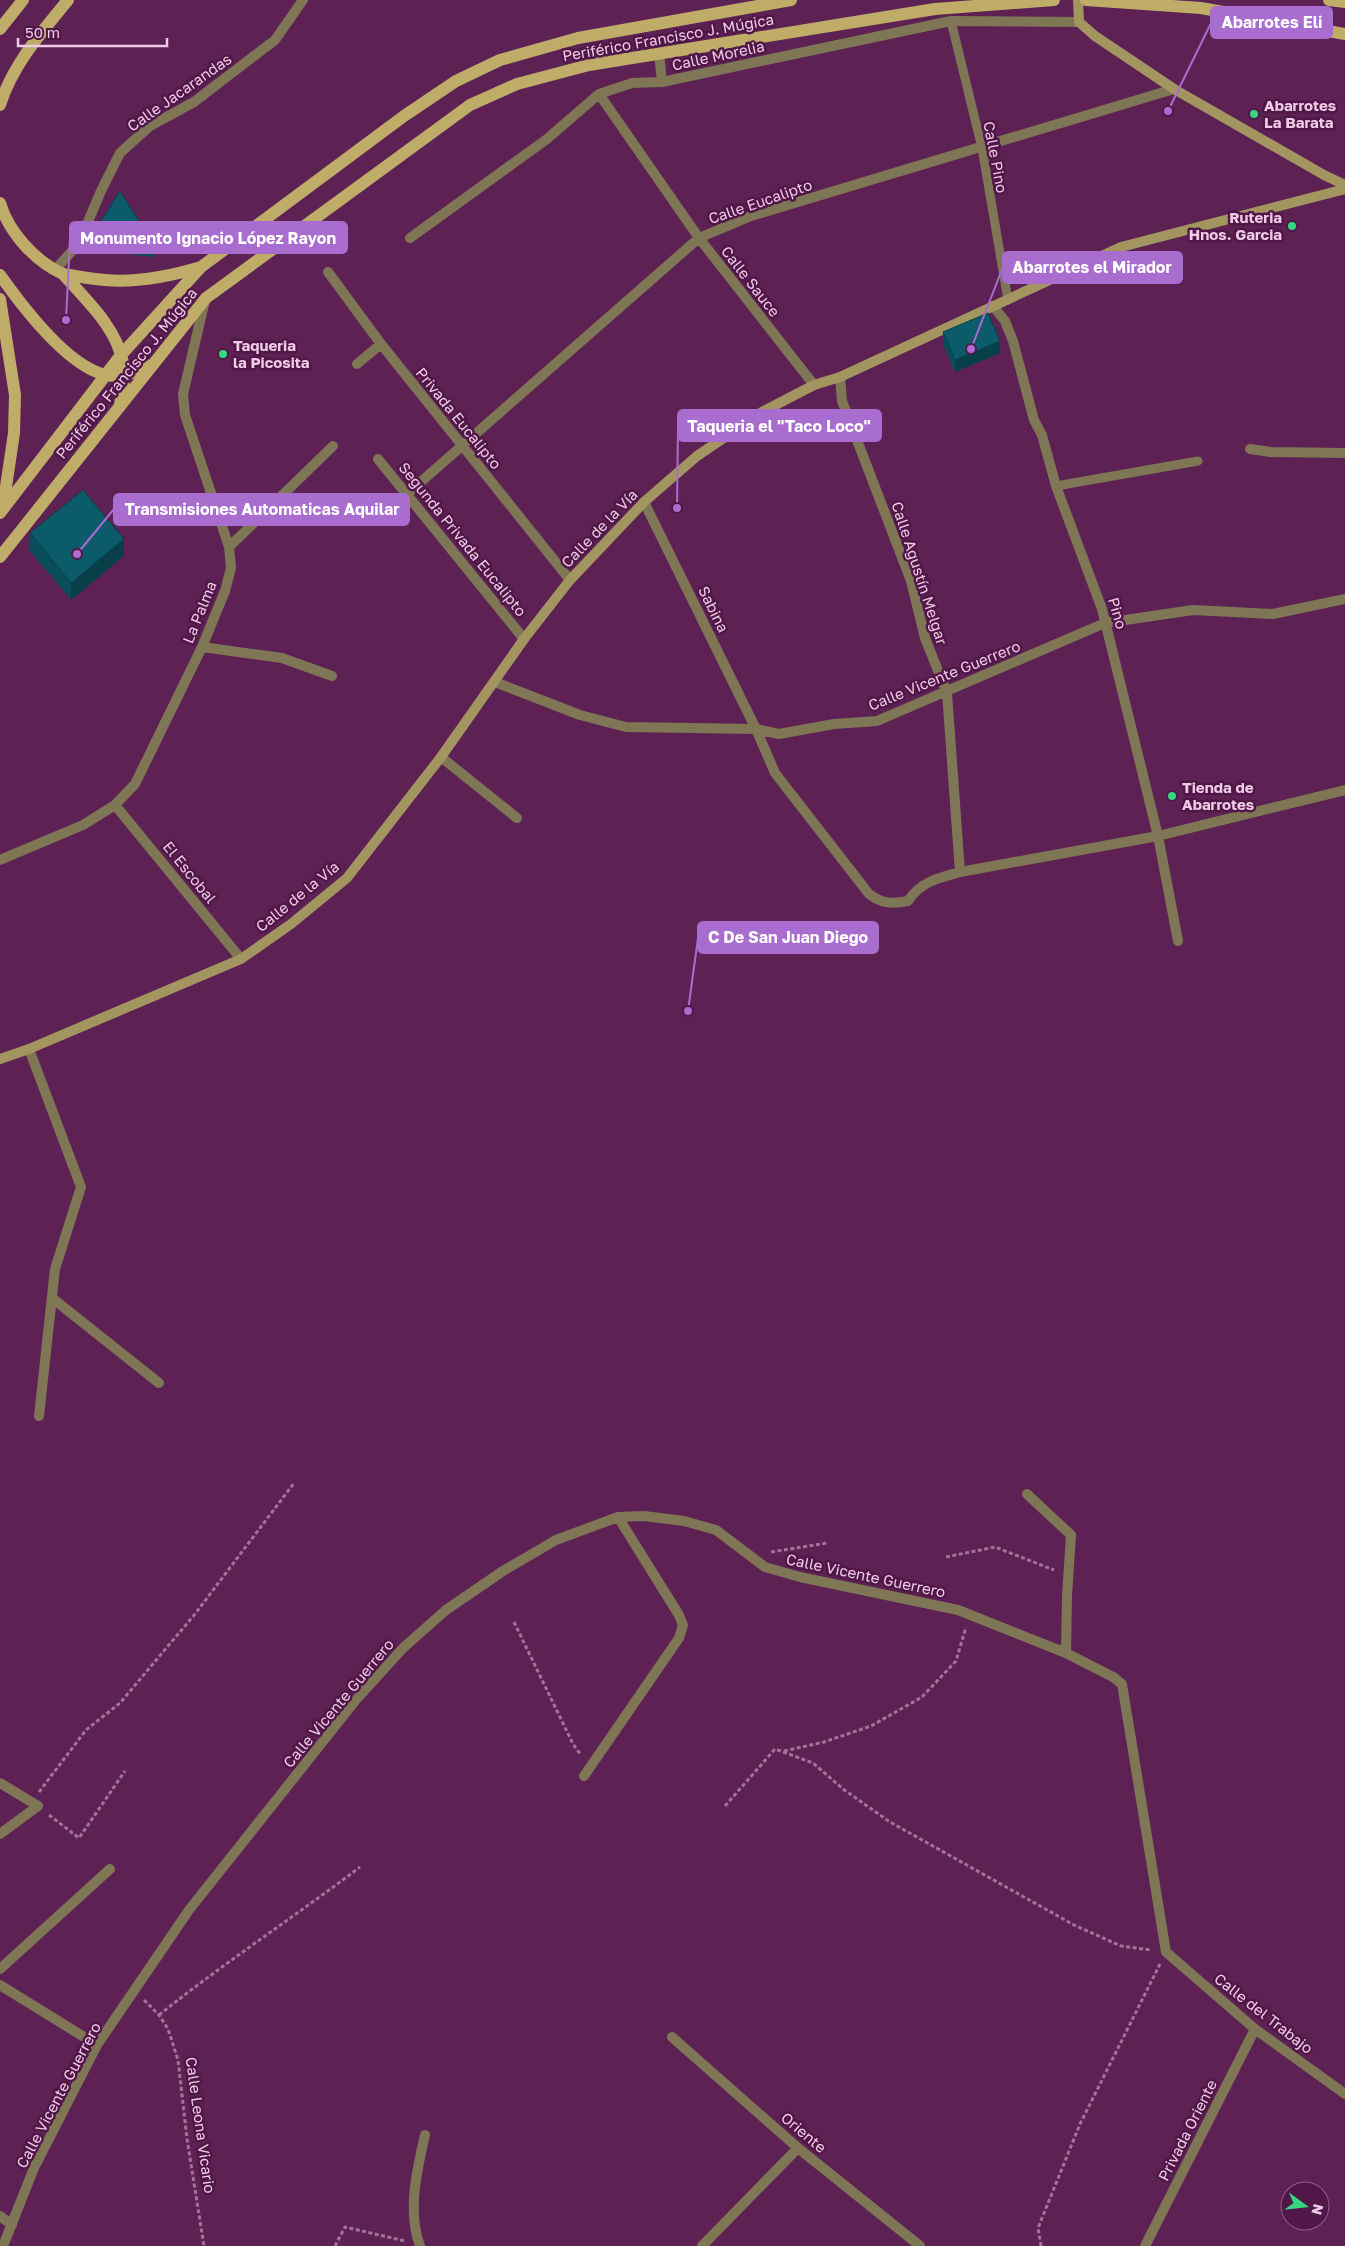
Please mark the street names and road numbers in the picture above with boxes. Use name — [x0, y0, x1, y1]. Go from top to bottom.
street label: Periférico Francisco J. Múgica — [561, 10, 775, 64]
street label: Calle Morelia — [670, 36, 766, 74]
street label: Calle Jacarandas — [123, 49, 235, 135]
street label: Calle Pino — [980, 120, 1012, 194]
street label: Calle Eucalipto — [706, 175, 814, 227]
street label: Calle Sauce — [718, 242, 784, 320]
street label: Periférico Francisco J. Múgica — [52, 284, 200, 462]
street label: Privada Eucalipto — [413, 364, 505, 472]
street label: Segunda Privada Eucalipto — [395, 458, 531, 620]
street label: Calle de la Vía — [557, 485, 641, 571]
street label: Calle Agustín Melgar — [888, 499, 952, 647]
street label: La Palma — [178, 578, 220, 646]
street label: Sabina — [695, 583, 733, 635]
street label: Pino — [1105, 595, 1131, 631]
street label: Calle Vicente Guerrero — [865, 636, 1023, 714]
street label: El Escobal — [160, 837, 221, 907]
street label: Calle de la Vía — [252, 857, 342, 935]
street label: Calle Vicente Guerrero — [785, 1549, 947, 1601]
street label: Calle Vicente Guerrero — [279, 1635, 397, 1771]
street label: Calle del Trabajo — [1211, 1969, 1317, 2057]
street label: Calle Vicente Guerrero — [12, 2019, 104, 2171]
street label: Calle Leona Vicario — [183, 2056, 219, 2194]
street label: Privada Oriente — [1154, 2076, 1220, 2184]
street label: Oriente — [778, 2108, 830, 2156]

